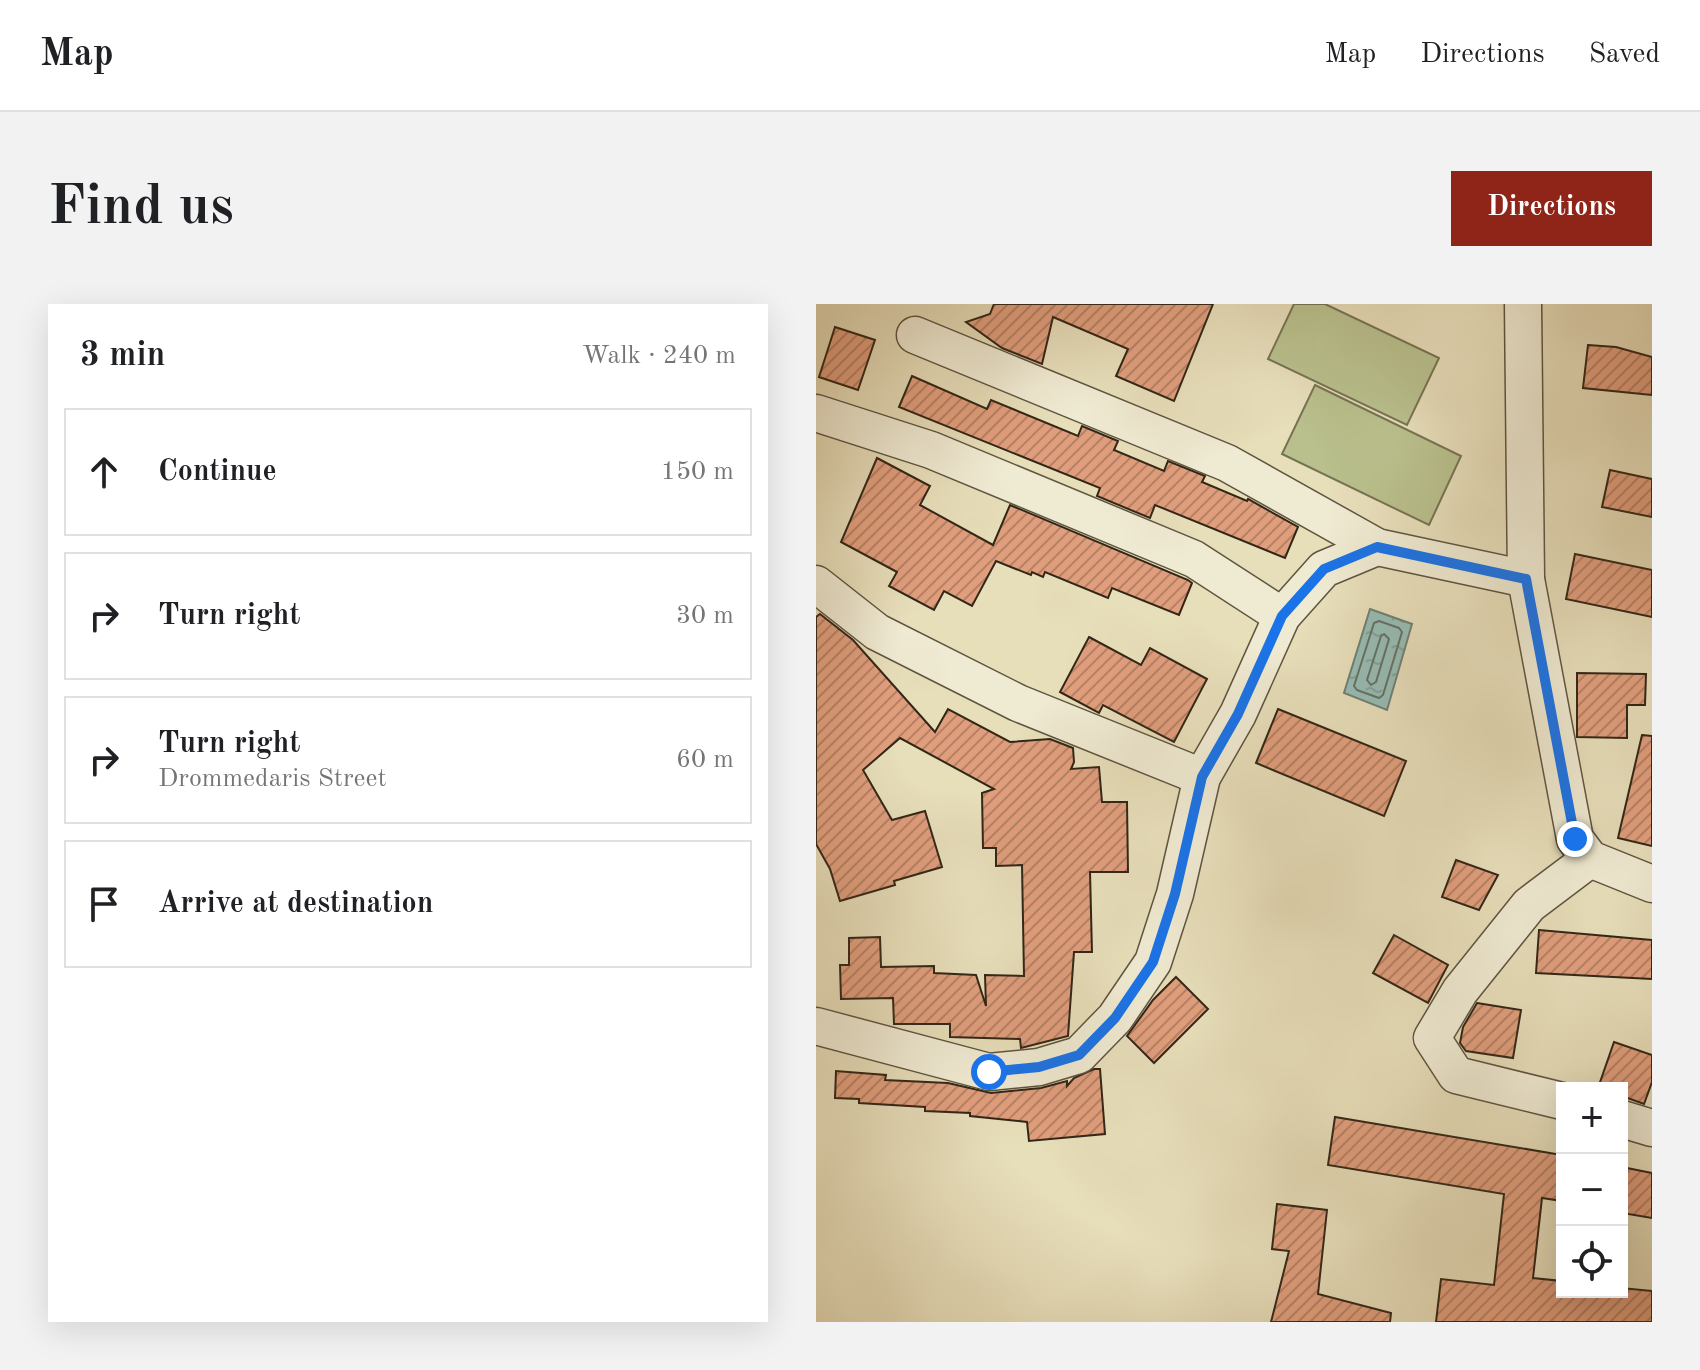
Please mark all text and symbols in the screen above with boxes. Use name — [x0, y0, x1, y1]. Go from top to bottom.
text: Map — [40, 36, 114, 74]
text: Map — [1324, 41, 1376, 69]
text: Directions — [1420, 41, 1545, 69]
text: Saved — [1589, 41, 1660, 69]
button: Directions — [1451, 171, 1652, 246]
text: Find us — [48, 180, 234, 236]
text: 3 min — [80, 339, 165, 373]
text: Walk · 240 m — [582, 343, 736, 369]
icon: ahead — [82, 450, 126, 494]
text: Continue — [158, 457, 277, 487]
text: 150 m — [661, 459, 734, 485]
icon: right — [82, 594, 126, 638]
text: Turn right — [158, 601, 300, 631]
text: 30 m — [676, 603, 734, 629]
text: Turn right — [158, 729, 300, 759]
icon: right — [82, 738, 126, 782]
text: 60 m — [676, 747, 734, 773]
text: Drommedaris Street — [158, 766, 387, 792]
route end — [1557, 821, 1593, 857]
icon: arrive — [82, 882, 126, 926]
text: Arrive at destination — [158, 889, 433, 919]
route start — [971, 1054, 1007, 1090]
map controls — [1556, 1082, 1628, 1298]
button: + — [1556, 1082, 1628, 1154]
button: − — [1556, 1154, 1628, 1226]
button: locate — [1556, 1226, 1628, 1298]

